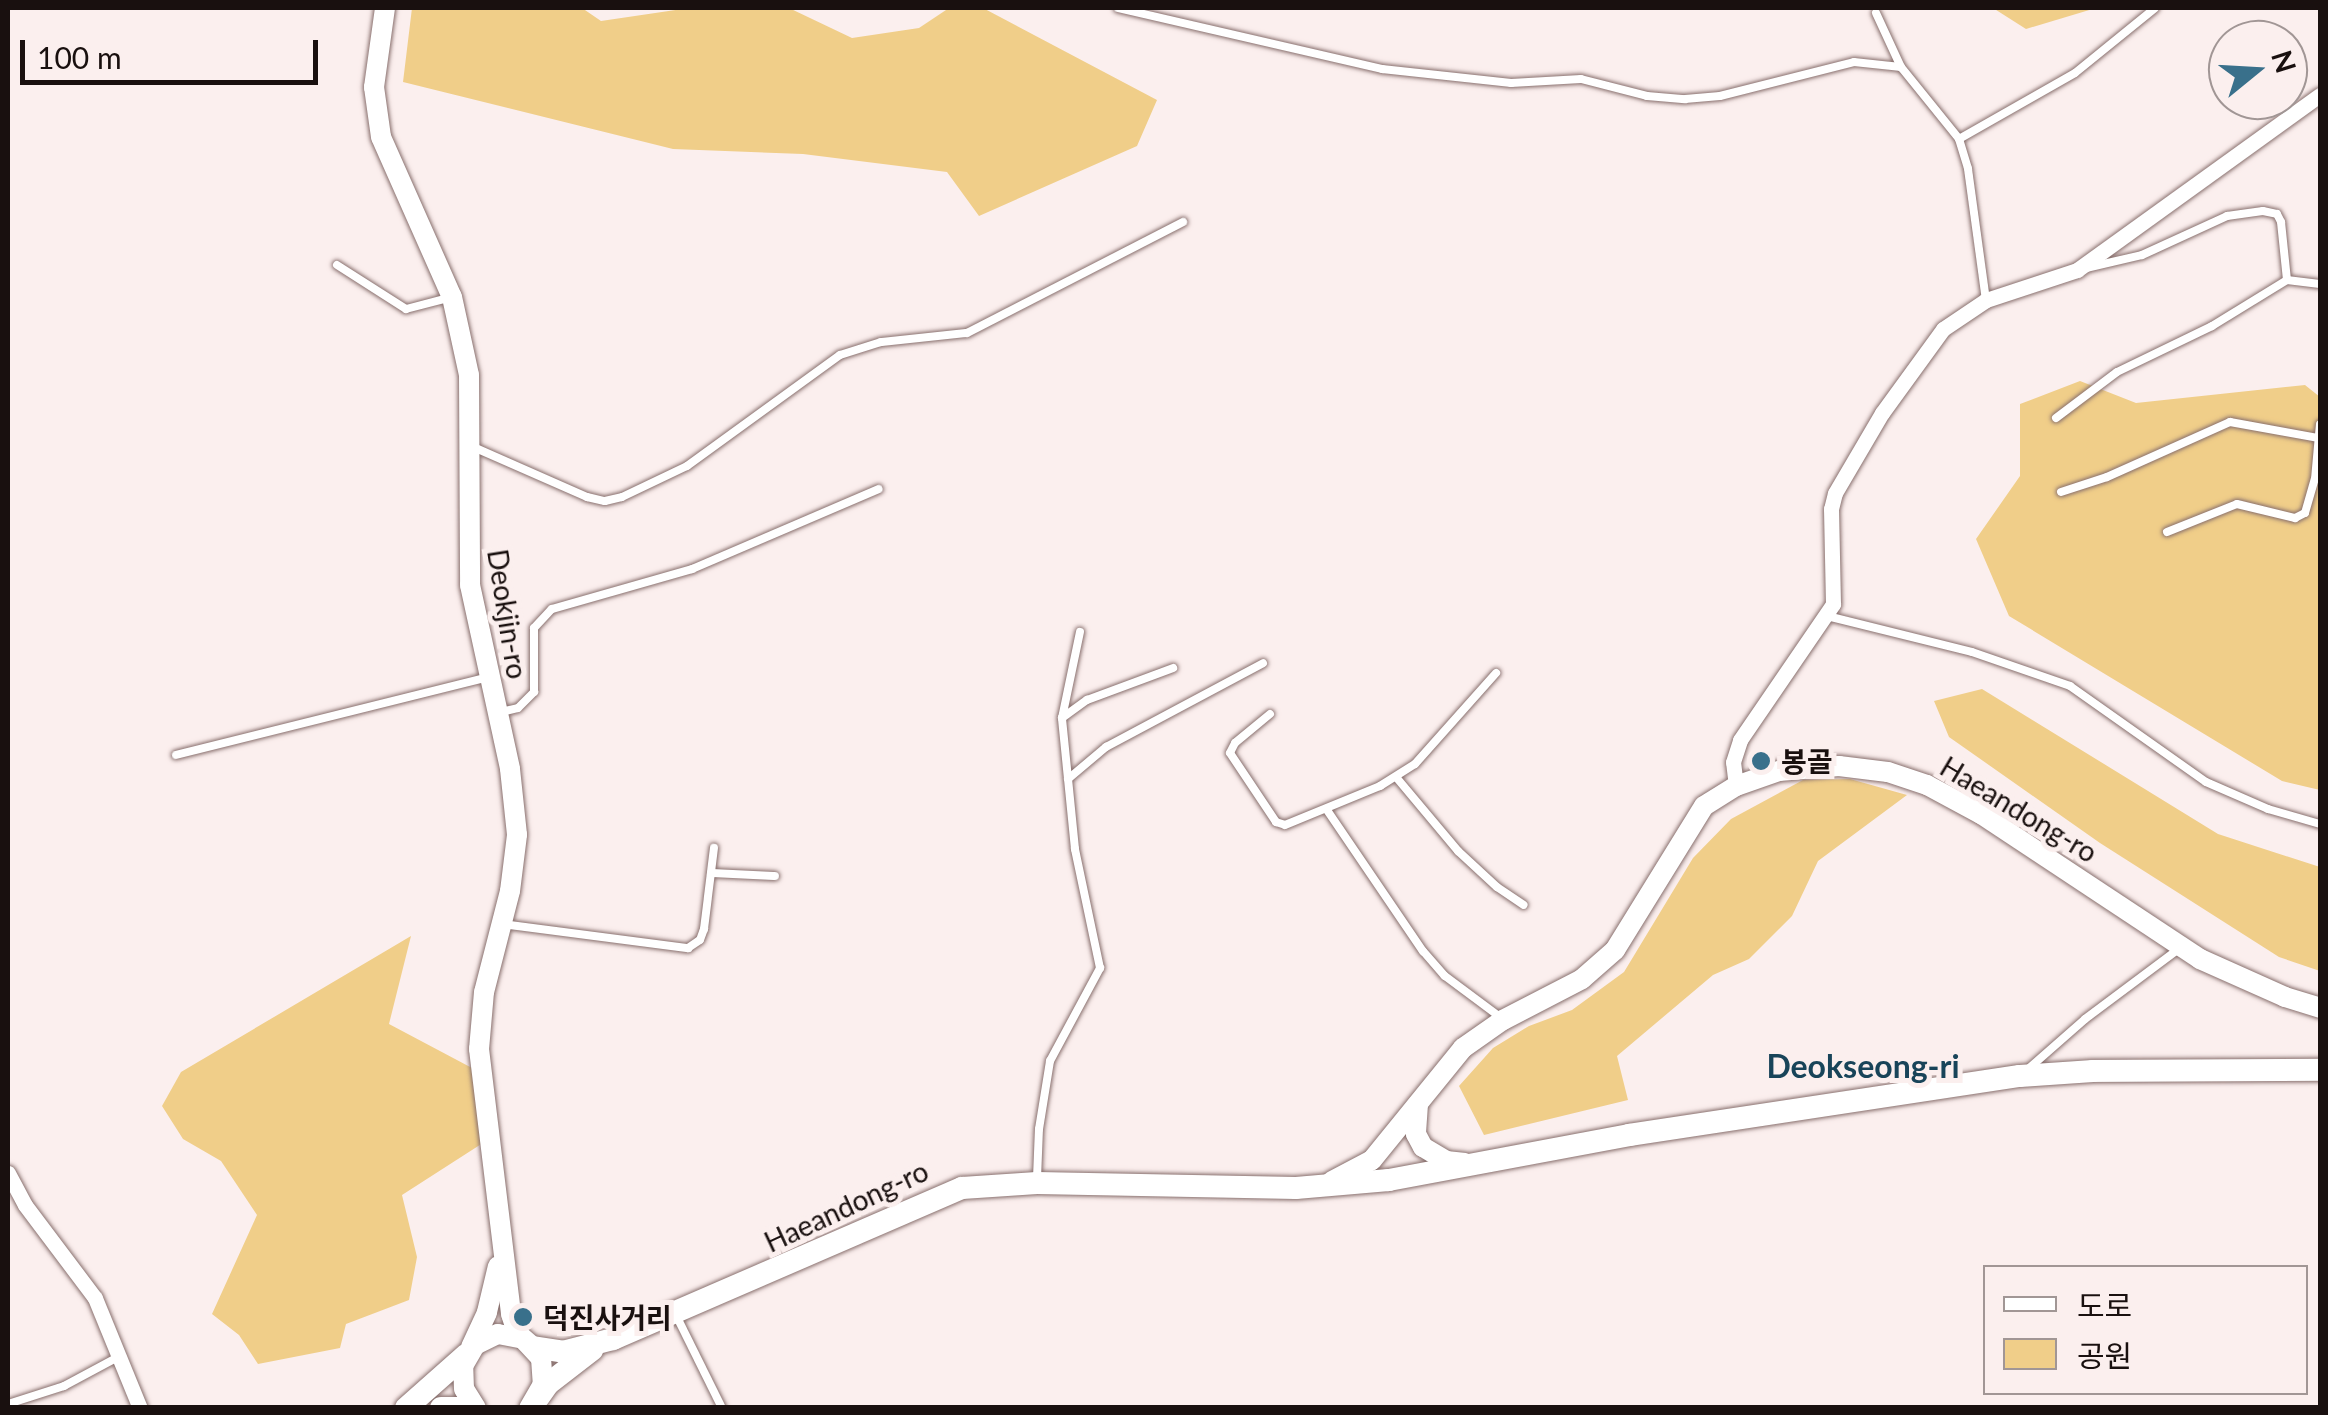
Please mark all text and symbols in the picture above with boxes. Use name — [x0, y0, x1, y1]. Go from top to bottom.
scale bar — [25, 20, 322, 82]
north arrow — [2208, 20, 2308, 120]
text: 100 m — [37, 39, 122, 75]
text: N — [2265, 46, 2304, 77]
street label: Deokjin-ro — [481, 547, 535, 681]
place label: 봉골 — [1781, 744, 1833, 778]
street label: Haeandong-ro — [1935, 749, 2103, 869]
marker: 봉골 — [1750, 750, 1772, 772]
district label: Deokseong-ri — [1766, 1047, 1960, 1085]
street label: Haeandong-ro — [759, 1153, 933, 1259]
legend — [1983, 1265, 2308, 1395]
text: 도로 — [2077, 1287, 2132, 1323]
place label: 덕진사거리 — [543, 1300, 672, 1334]
marker: 덕진사거리 — [512, 1306, 534, 1328]
text: 공원 — [2077, 1337, 2132, 1373]

